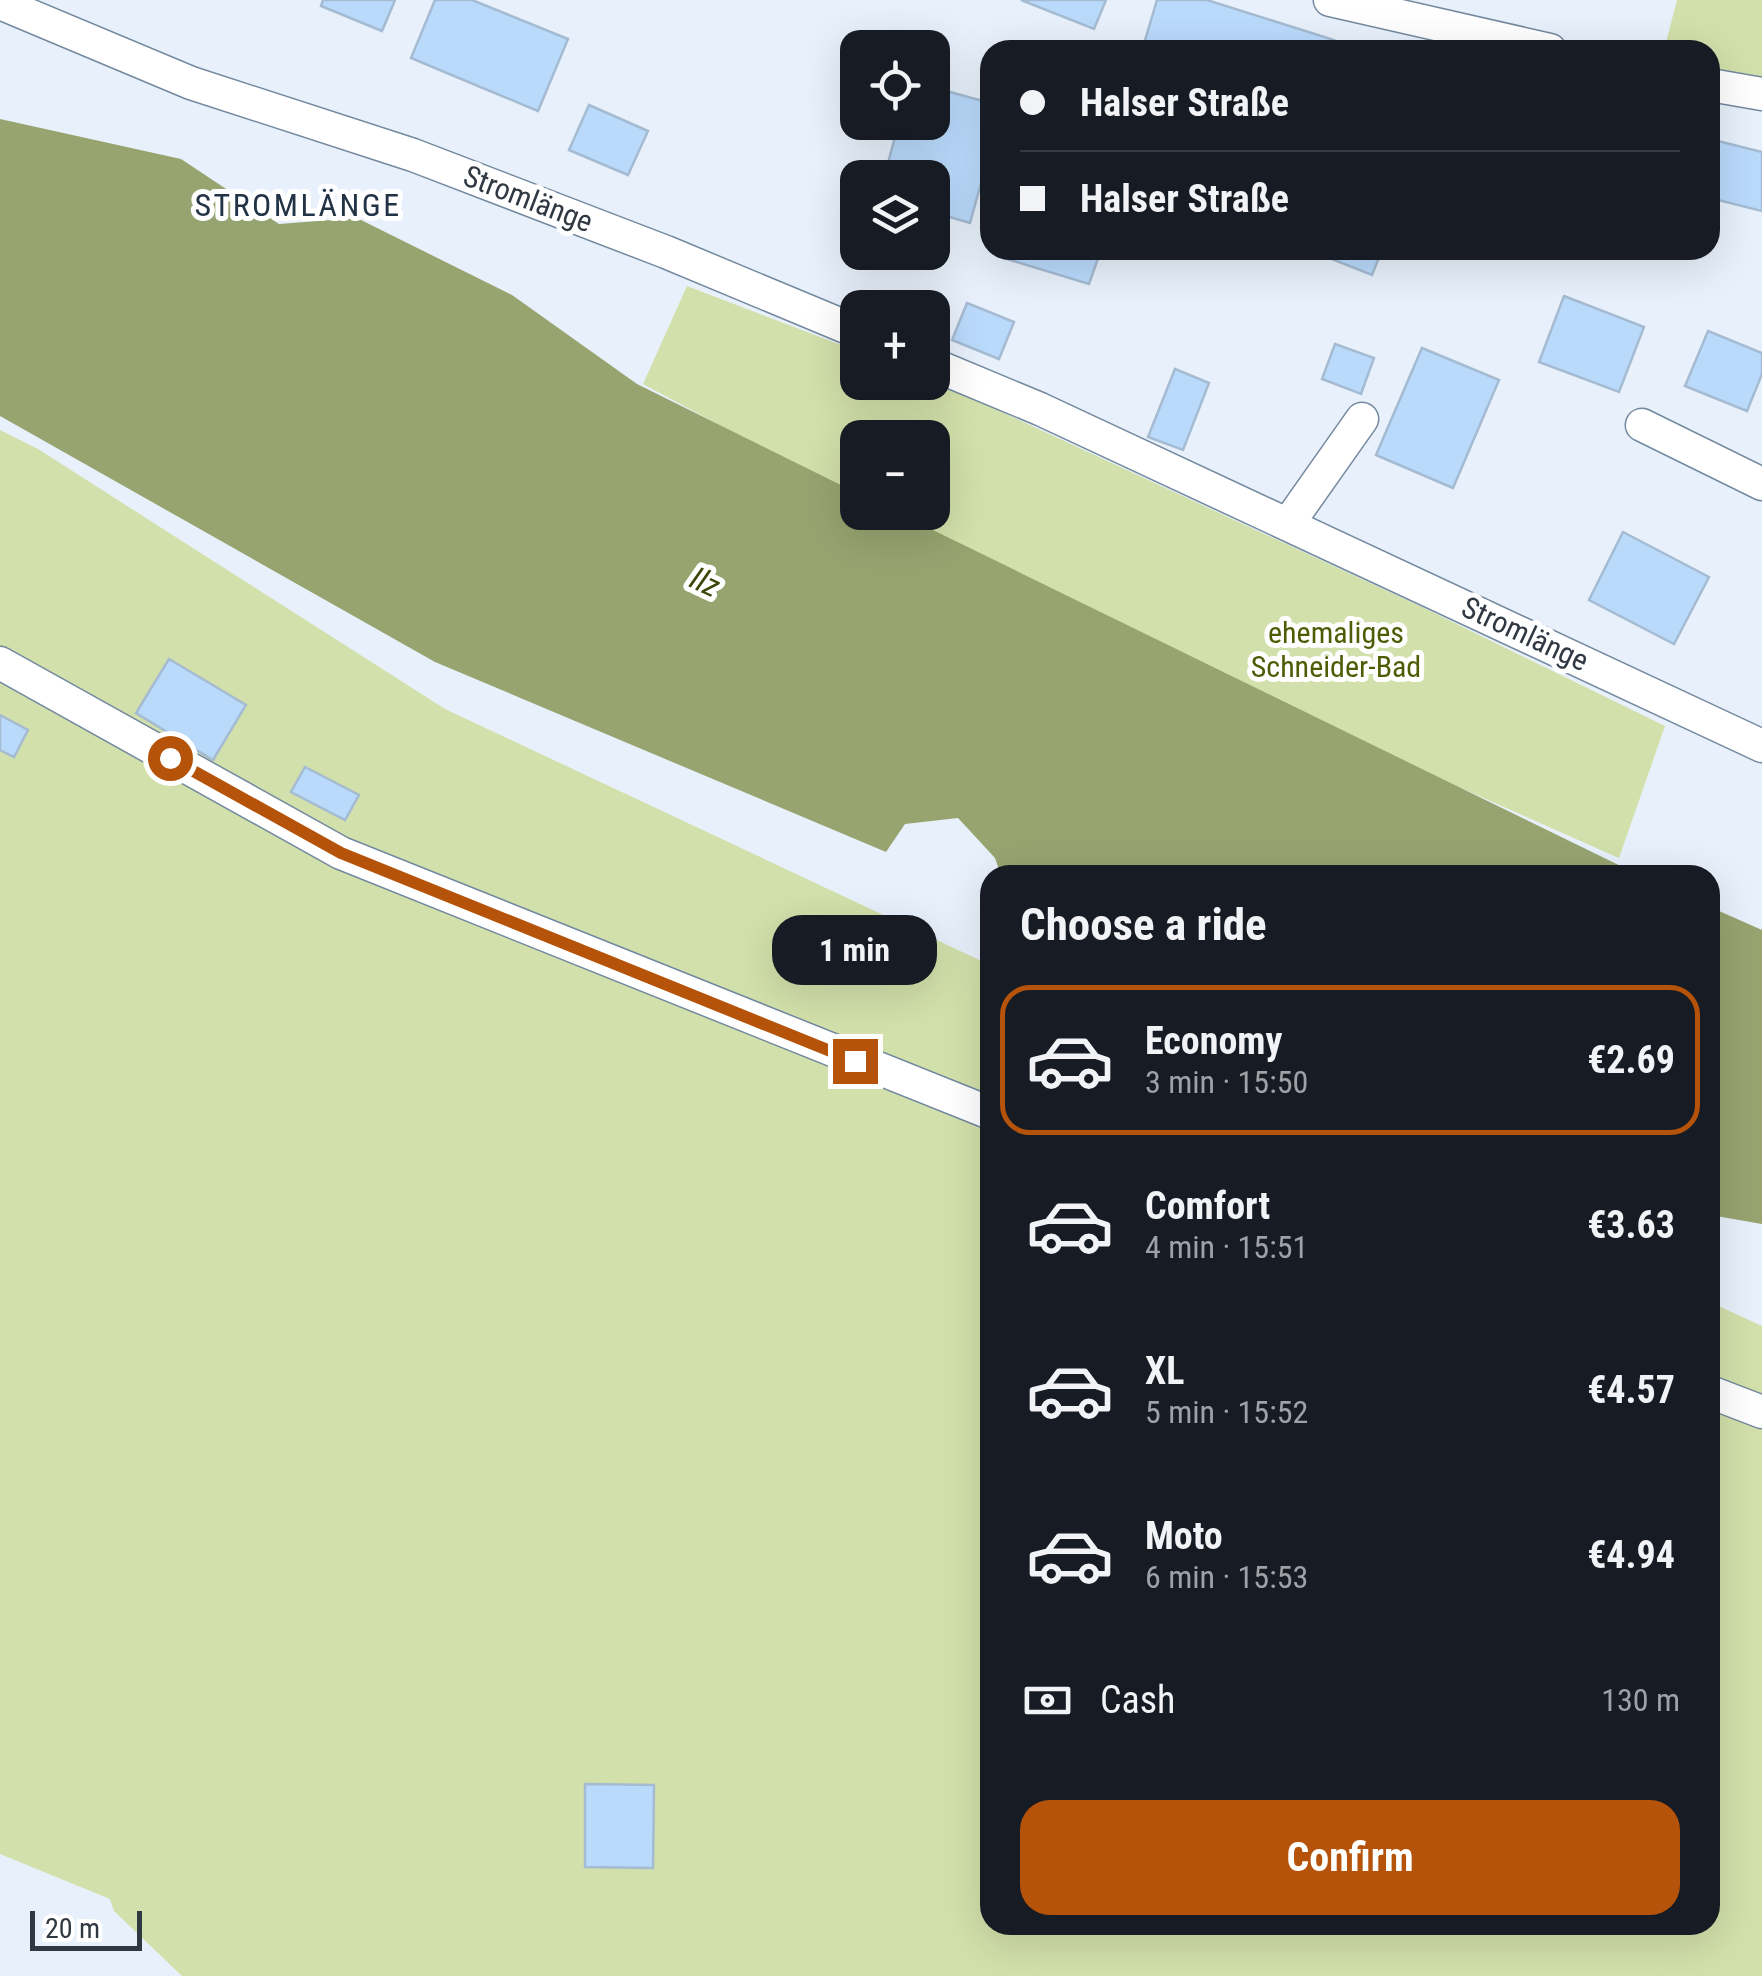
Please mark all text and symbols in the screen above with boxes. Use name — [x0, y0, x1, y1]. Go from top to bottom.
map controls — [840, 30, 950, 530]
button: locate — [840, 30, 950, 140]
text: Halser Straße — [1080, 81, 1289, 125]
street label: Stromlänge — [459, 158, 598, 239]
button: layers — [840, 160, 950, 270]
text: Halser Straße — [1080, 177, 1289, 221]
district label: STROMLÄNGE — [194, 186, 402, 224]
button: + — [840, 290, 950, 400]
button: − — [840, 420, 950, 530]
water label: Ilz — [684, 559, 726, 605]
street label: Stromlänge — [1456, 589, 1594, 678]
park label: ehemaliges Schneider-Bad — [1251, 615, 1421, 684]
route start — [148, 736, 193, 781]
text: Choose a ride — [1020, 898, 1267, 951]
callout: 1 min — [772, 916, 938, 986]
text: 1 min — [819, 931, 890, 969]
icon: car — [1025, 1015, 1115, 1105]
text: Economy — [1145, 1019, 1282, 1063]
text: €2.69 — [1587, 1038, 1675, 1082]
route end — [833, 1039, 878, 1084]
text: 3 min · 15:50 — [1145, 1063, 1308, 1101]
icon: car — [1025, 1180, 1115, 1270]
text: Comfort — [1145, 1184, 1270, 1228]
text: €3.63 — [1587, 1203, 1675, 1247]
text: 4 min · 15:51 — [1145, 1228, 1308, 1266]
icon: car — [1025, 1345, 1115, 1435]
text: XL — [1145, 1349, 1184, 1393]
text: €4.57 — [1587, 1368, 1675, 1412]
text: 5 min · 15:52 — [1145, 1393, 1308, 1431]
icon: car — [1025, 1510, 1115, 1600]
text: Moto — [1145, 1514, 1223, 1558]
text: €4.94 — [1587, 1533, 1675, 1577]
text: 6 min · 15:53 — [1145, 1558, 1308, 1596]
icon: cash — [1020, 1673, 1075, 1728]
text: Cash — [1100, 1678, 1175, 1722]
text: 130 m — [1601, 1681, 1680, 1719]
button: Confirm — [1020, 1800, 1680, 1915]
scale bar — [30, 1906, 142, 1950]
text: 20 m — [45, 1912, 100, 1945]

